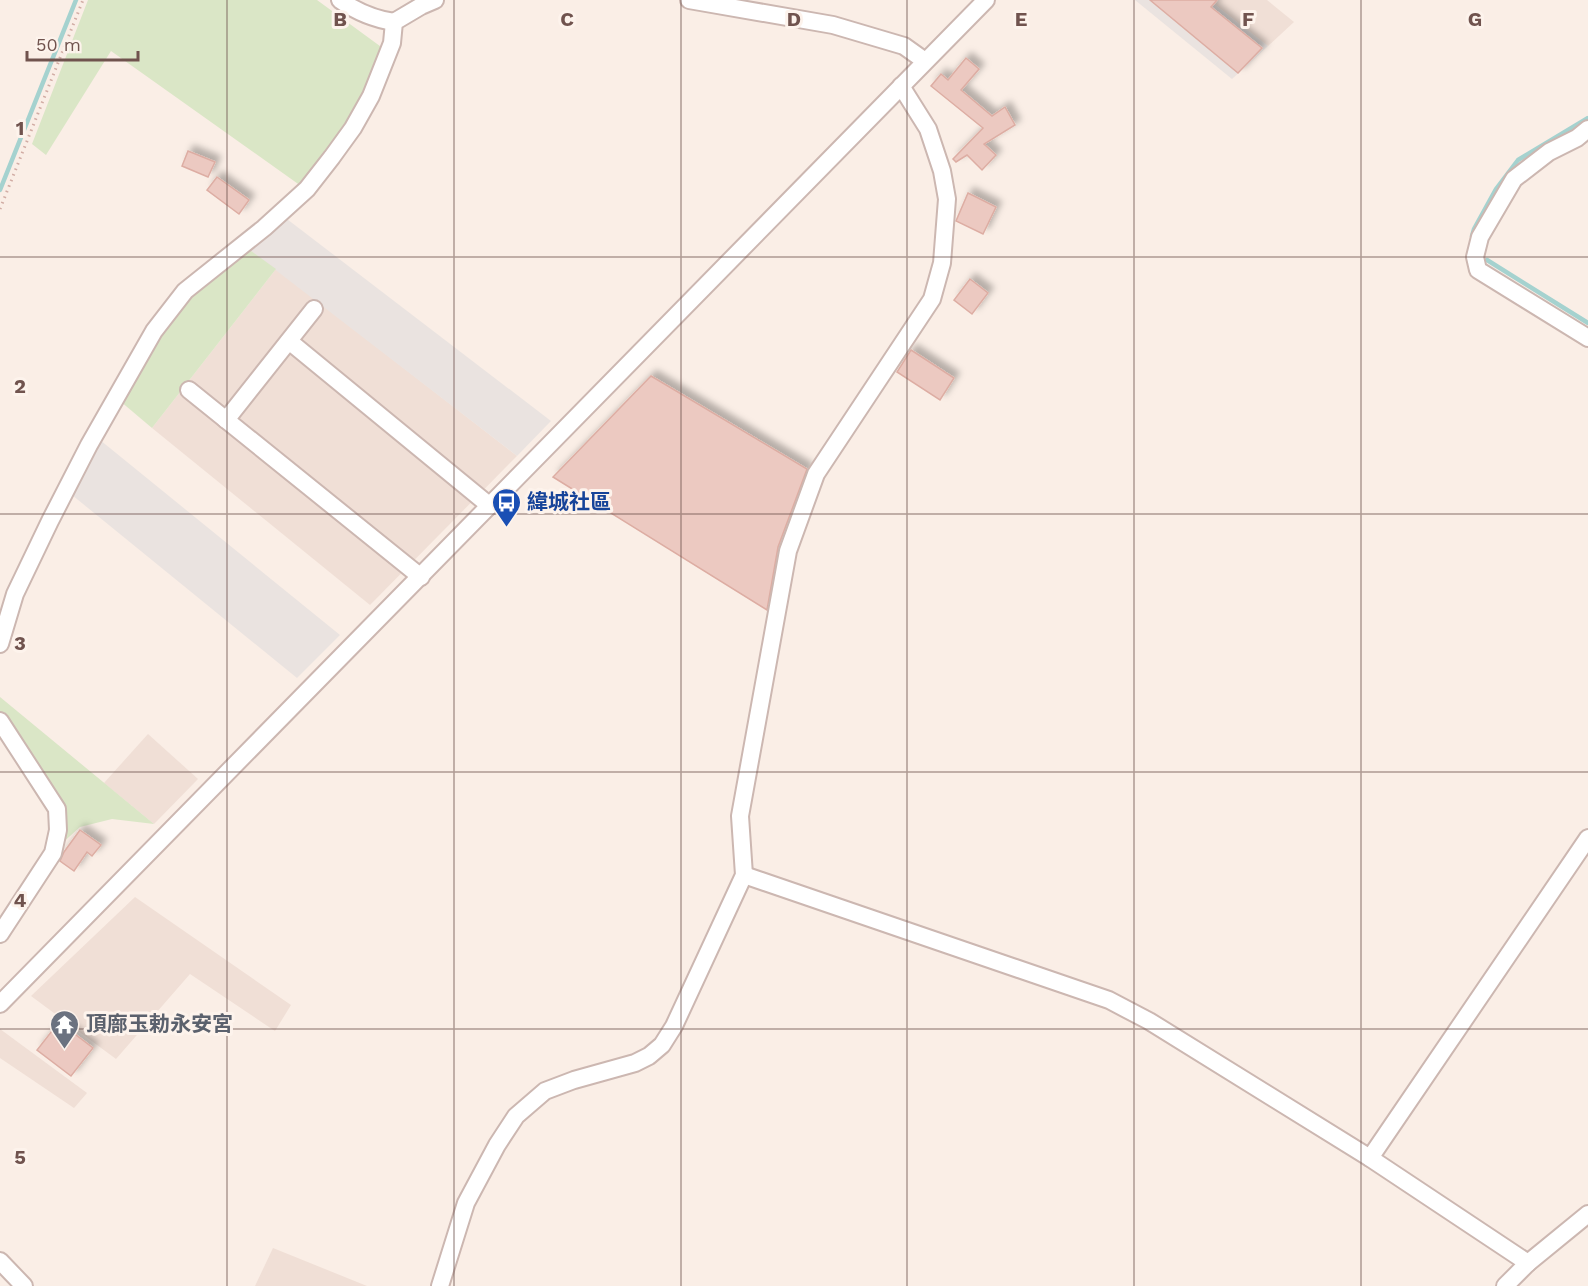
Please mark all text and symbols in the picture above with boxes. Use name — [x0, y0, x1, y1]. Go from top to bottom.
text: B — [333, 7, 347, 31]
text: C — [560, 7, 574, 31]
text: D — [787, 7, 801, 31]
text: E — [1015, 7, 1027, 31]
text: F — [1242, 7, 1254, 31]
text: G — [1468, 7, 1482, 31]
scale bar — [27, 24, 138, 62]
text: 50 m — [36, 34, 81, 55]
text: 1 — [16, 116, 24, 140]
text: 2 — [14, 374, 26, 398]
bus stop icon: 緯城社區 — [490, 486, 522, 528]
place label: 緯城社區 — [527, 489, 611, 514]
text: 3 — [14, 631, 26, 655]
text: 4 — [14, 888, 27, 912]
temple icon: 頂廍玉勅永安宮 — [49, 1008, 81, 1050]
place label: 頂廍玉勅永安宮 — [86, 1011, 233, 1036]
text: 5 — [14, 1145, 26, 1169]

